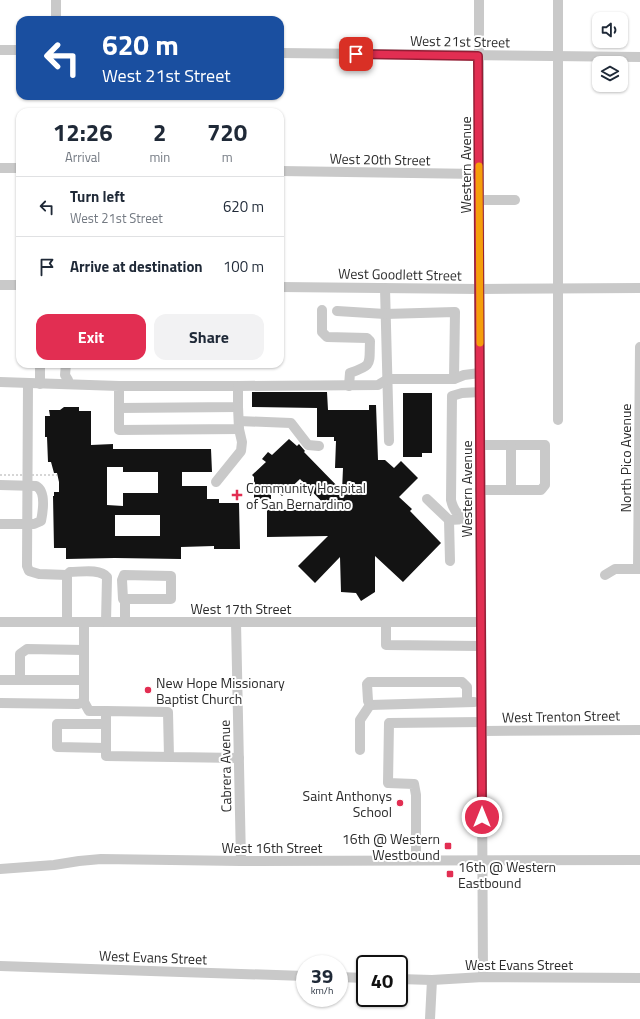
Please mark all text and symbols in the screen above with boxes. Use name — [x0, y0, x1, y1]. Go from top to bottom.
map controls — [592, 12, 628, 92]
button: sound — [592, 12, 628, 48]
text: 620 m — [102, 23, 179, 66]
street label: West 21st Street — [410, 30, 510, 52]
icon: left — [36, 32, 88, 84]
pin — [339, 37, 373, 71]
icon: arrive — [345, 43, 367, 65]
button: layers — [592, 56, 628, 92]
text: West 21st Street — [102, 62, 231, 89]
text: 12:26 — [53, 114, 113, 150]
text: 2 — [153, 114, 167, 150]
text: 720 — [207, 114, 247, 150]
street label: Western Avenue — [455, 117, 476, 213]
text: Arrival — [65, 147, 100, 167]
text: min — [149, 147, 170, 167]
text: m — [222, 147, 233, 167]
street label: West 20th Street — [329, 148, 431, 170]
text: Turn left — [70, 185, 125, 208]
text: 620 m — [223, 195, 264, 218]
icon: left — [36, 196, 58, 218]
text: West 21st Street — [70, 208, 163, 228]
text: Arrive at destination — [70, 255, 203, 278]
text: 100 m — [223, 255, 264, 278]
icon: arrive — [36, 256, 58, 278]
street label: West Goodlett Street — [338, 262, 462, 286]
button: Exit — [36, 314, 146, 360]
button: Share — [154, 314, 264, 360]
street label: North Pico Avenue — [615, 404, 636, 512]
street label: Western Avenue — [456, 441, 477, 537]
place label: Community Hospital of San Bernardino — [246, 477, 366, 514]
marker: Community Hospital of San Bernardino — [231, 489, 243, 501]
street label: West 17th Street — [191, 598, 292, 619]
place label: New Hope Missionary Baptist Church — [156, 672, 285, 709]
marker: New Hope Missionary Baptist Church — [143, 685, 153, 695]
street label: West Trenton Street — [502, 704, 620, 728]
street label: Cabrera Avenue — [214, 720, 236, 812]
place label: Saint Anthonys School — [303, 785, 392, 822]
position arrow — [461, 796, 503, 838]
marker: Saint Anthonys School — [395, 798, 405, 808]
place label: 16th @ Western Westbound — [342, 828, 440, 865]
street label: West 16th Street — [222, 837, 323, 858]
marker: 16th @ Western Westbound — [443, 841, 453, 851]
place label: 16th @ Western Eastbound — [458, 856, 556, 893]
marker: 16th @ Western Eastbound — [445, 869, 455, 879]
street label: West Evans Street — [99, 945, 207, 969]
street label: West Evans Street — [465, 954, 573, 975]
speed limit sign: 40 — [356, 955, 408, 1007]
text: 39 — [311, 960, 333, 991]
text: km/h — [311, 983, 333, 998]

